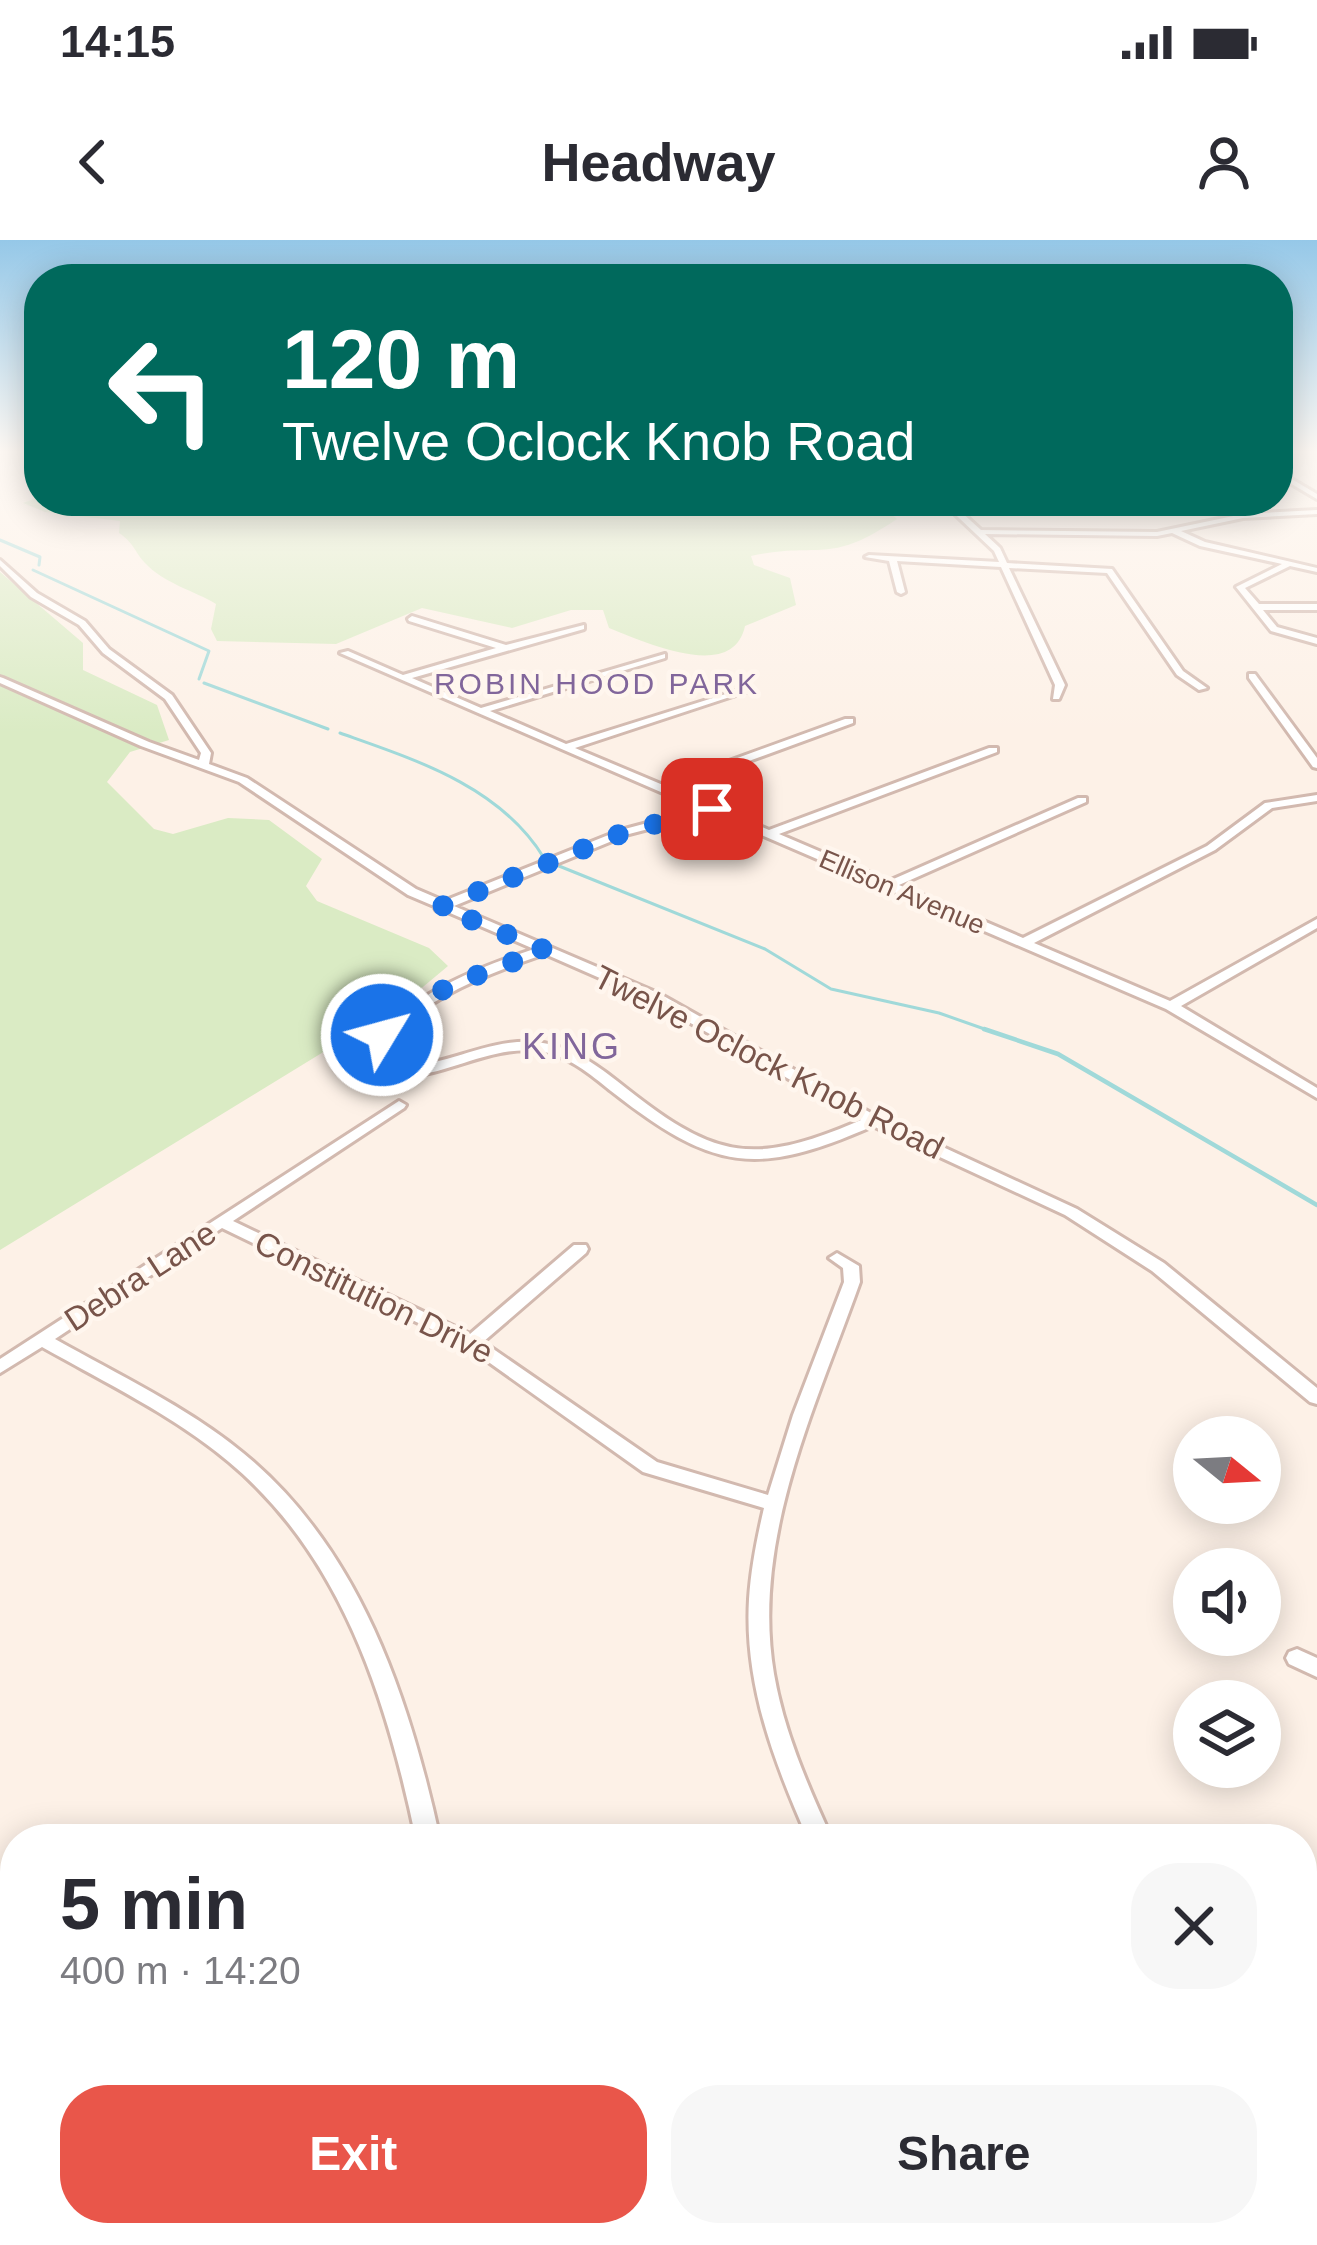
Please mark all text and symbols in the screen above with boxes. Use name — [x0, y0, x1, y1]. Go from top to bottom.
text: 14:15 — [60, 16, 175, 67]
icon: back — [60, 129, 126, 195]
icon: person — [1191, 129, 1257, 195]
text: Headway — [541, 132, 776, 192]
icon: left — [84, 312, 240, 468]
text: 120 m — [282, 312, 520, 406]
text: Twelve Oclock Knob Road — [282, 411, 915, 471]
district label: ROBIN HOOD PARK — [434, 667, 760, 700]
pin — [661, 758, 763, 860]
icon: arrive — [679, 776, 745, 842]
street label: Ellison Avenue — [815, 844, 989, 940]
street label: Twelve Oclock Knob Road — [588, 958, 950, 1166]
position arrow — [319, 972, 445, 1098]
district label: KING — [522, 1026, 622, 1067]
street label: Debra Lane — [58, 1214, 222, 1338]
street label: Constitution Drive — [249, 1223, 499, 1371]
north arrow — [1173, 1416, 1281, 1524]
map controls — [1173, 1416, 1281, 1788]
button: sound — [1173, 1548, 1281, 1656]
button: layers — [1173, 1680, 1281, 1788]
button: close — [1131, 1863, 1257, 1989]
text: 5 min — [60, 1864, 248, 1944]
text: 400 m · 14:20 — [60, 1949, 301, 1992]
button: Exit — [60, 2085, 647, 2223]
button: Share — [671, 2085, 1257, 2223]

